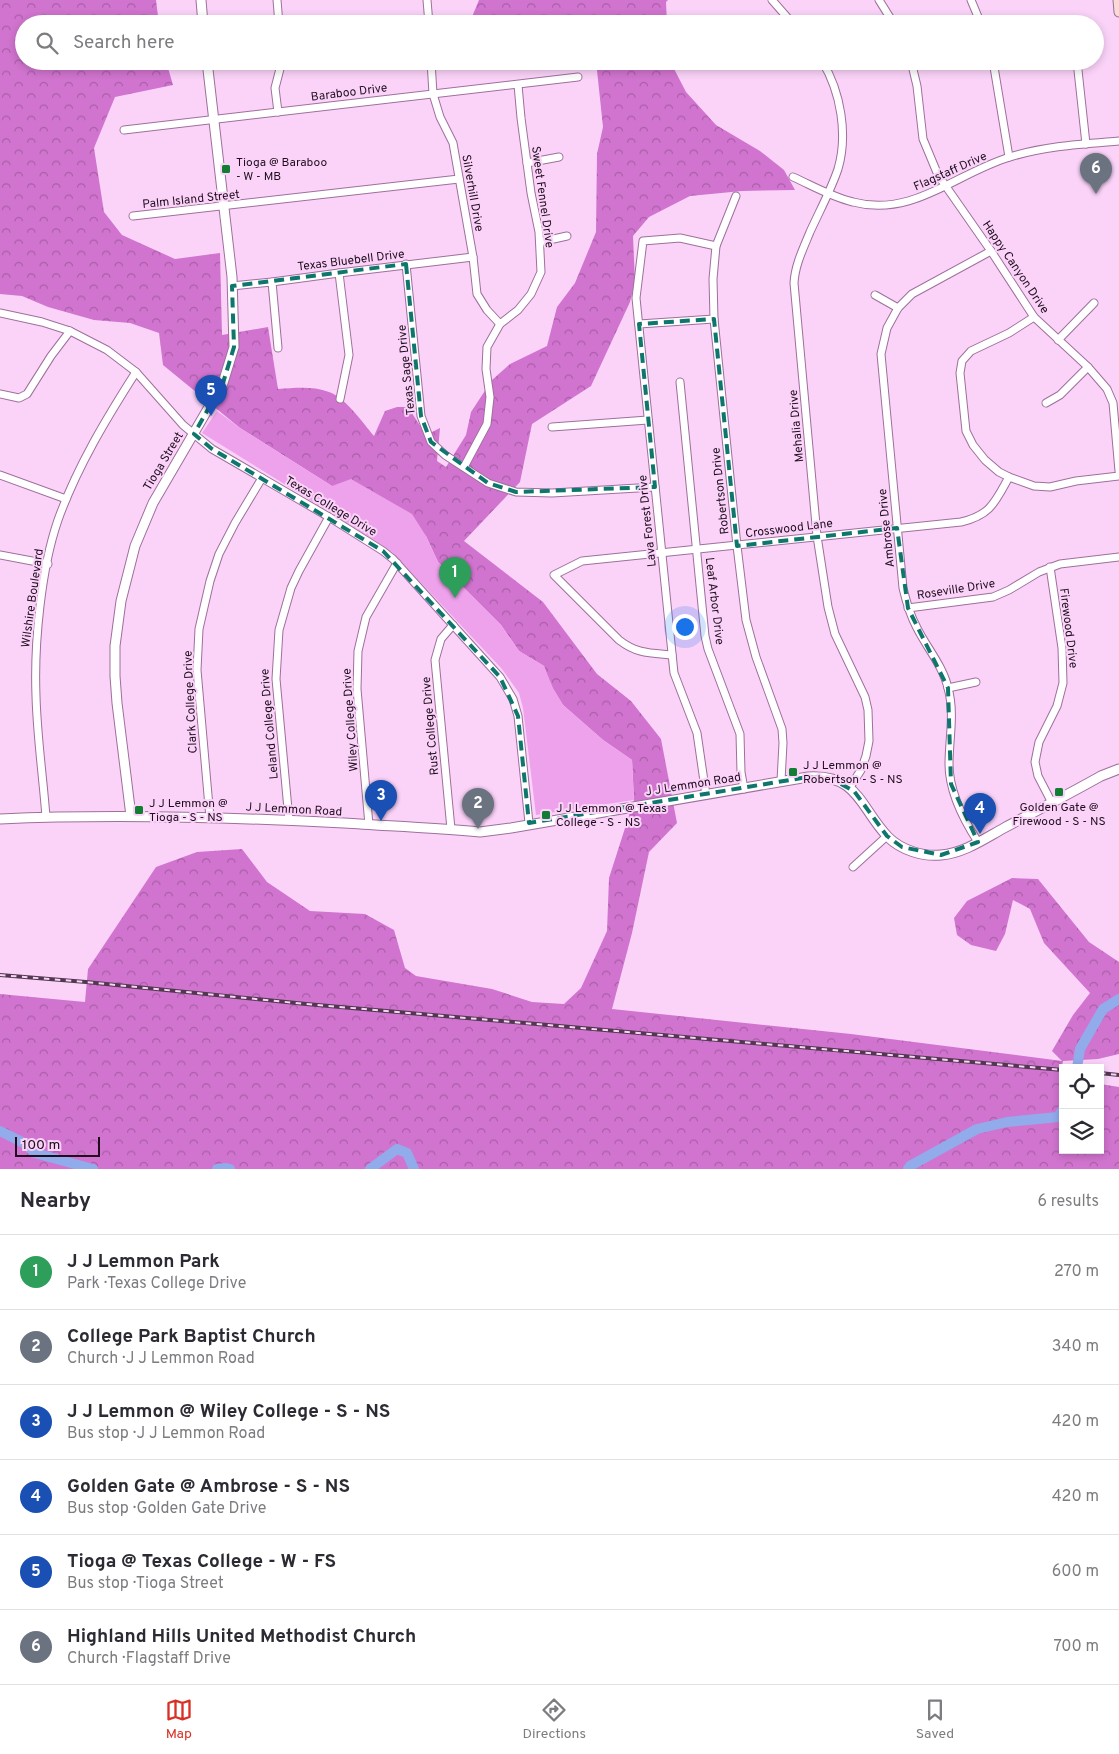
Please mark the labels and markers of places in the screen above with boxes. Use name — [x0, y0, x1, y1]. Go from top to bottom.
pin: 6 — [1080, 153, 1112, 194]
place label: Tioga @ Baraboo - W - MB — [236, 155, 327, 185]
marker: Tioga @ Baraboo - W - MB — [220, 163, 232, 175]
pin: 5 — [195, 375, 227, 416]
pin: 1 — [439, 557, 471, 598]
place label: J J Lemmon @ Robertson - S - NS — [803, 758, 903, 788]
marker: J J Lemmon @ Robertson - S - NS — [787, 766, 799, 778]
pin: 3 — [365, 780, 397, 821]
marker: Golden Gate @ Firewood - S - NS — [1053, 786, 1065, 798]
pin: 2 — [462, 788, 494, 829]
pin: 4 — [964, 793, 996, 834]
place label: J J Lemmon @ Tioga - S - NS — [149, 796, 228, 826]
place label: Golden Gate @ Firewood - S - NS — [1012, 800, 1106, 830]
place label: J J Lemmon @ Texas College - S - NS — [556, 801, 667, 831]
marker: J J Lemmon @ Tioga - S - NS — [133, 804, 145, 816]
marker: J J Lemmon @ Texas College - S - NS — [540, 809, 552, 821]

